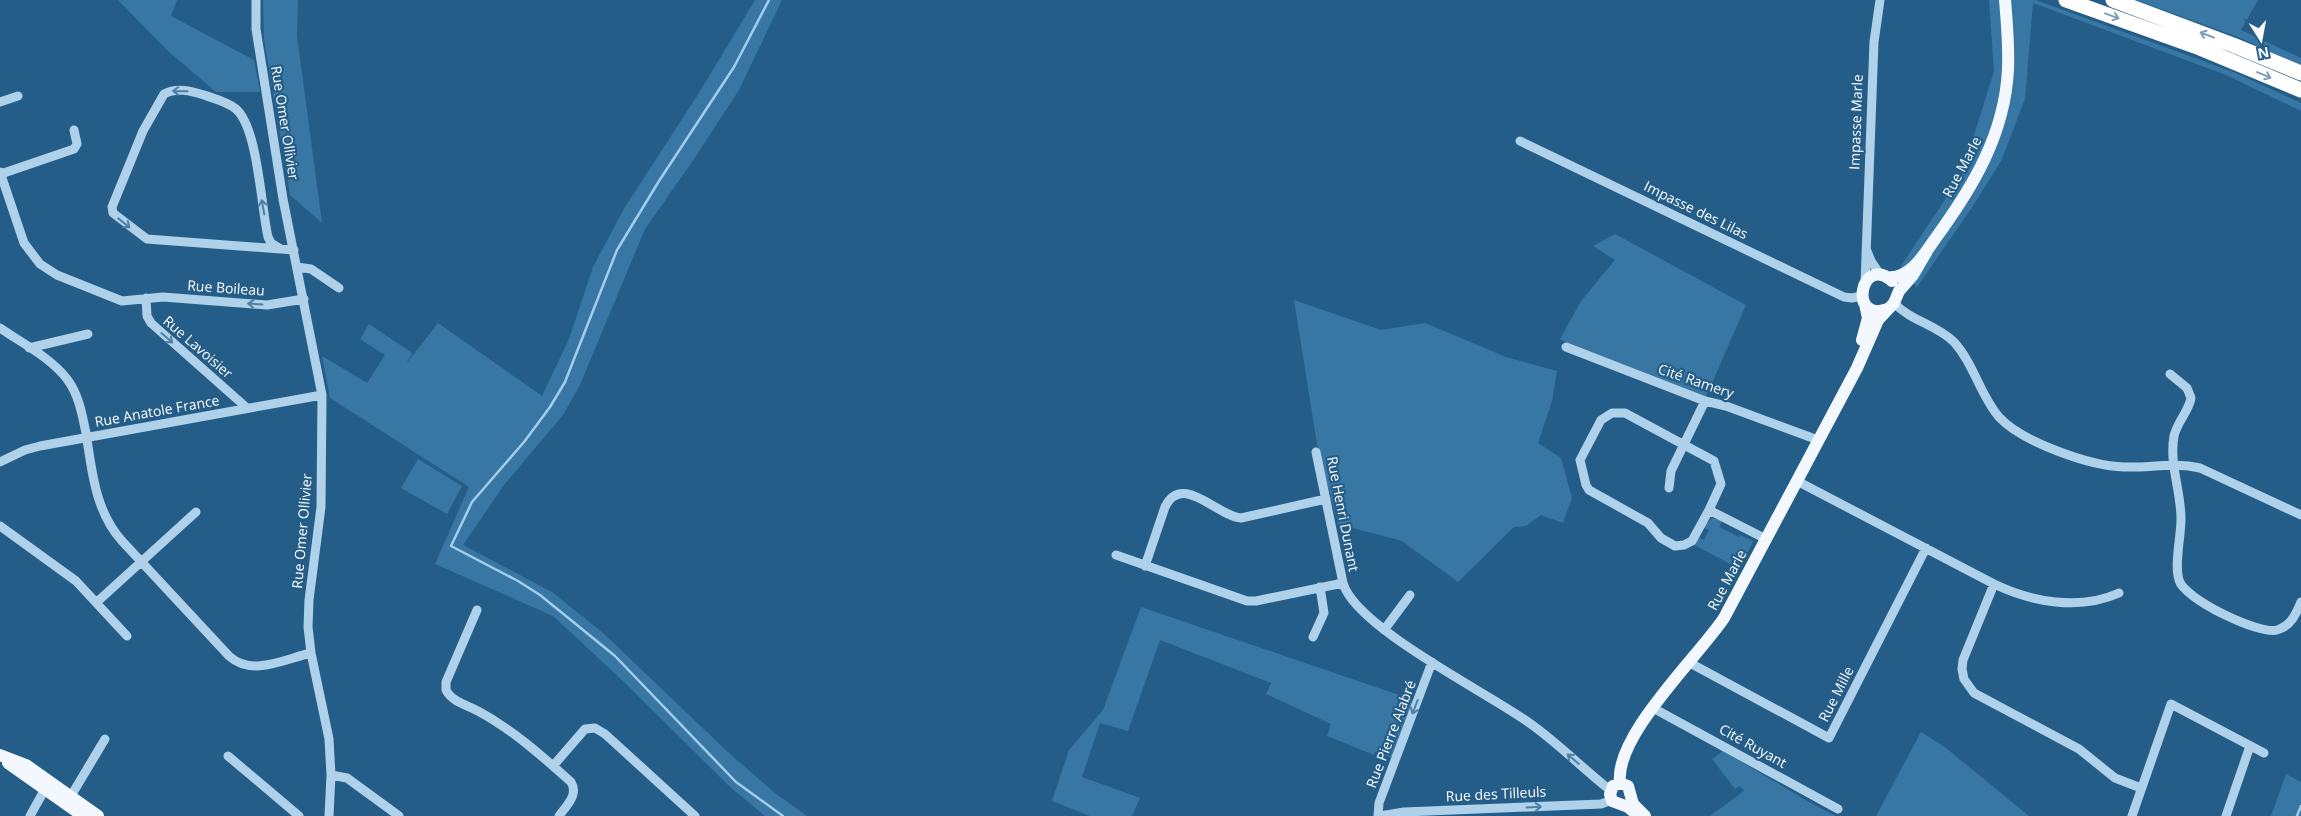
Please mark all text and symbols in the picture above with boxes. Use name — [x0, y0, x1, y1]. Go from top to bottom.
one-way arrow — [2104, 12, 2119, 21]
north arrow — [2236, 15, 2286, 65]
one-way arrow — [2200, 30, 2215, 39]
text: N — [2256, 43, 2271, 64]
street label: Rue Omer Ollivier — [267, 64, 304, 182]
one-way arrow — [2256, 70, 2271, 80]
street label: Impasse Marle — [1844, 74, 1867, 170]
one-way arrow — [172, 86, 188, 96]
street label: Rue Marle — [1938, 133, 1986, 200]
street label: Impasse des Lilas — [1641, 176, 1752, 243]
one-way arrow — [257, 199, 267, 215]
one-way arrow — [117, 217, 130, 228]
street label: Rue Boileau — [187, 275, 265, 300]
one-way arrow — [248, 300, 264, 309]
street label: Rue Lavoisier — [159, 311, 237, 382]
one-way arrow — [161, 332, 174, 344]
street label: Cité Ramery — [1656, 359, 1737, 403]
street label: Rue Anatole France — [93, 390, 221, 431]
street label: Rue Henri Dunant — [1323, 455, 1364, 573]
street label: Rue Omer Ollivier — [287, 472, 316, 589]
street label: Rue Marle — [1703, 546, 1751, 613]
street label: Rue Mille — [1814, 663, 1858, 725]
street label: Rue Pierre Alabré — [1361, 677, 1420, 790]
one-way arrow — [1410, 699, 1419, 714]
street label: Cité Ruyant — [1716, 719, 1790, 772]
one-way arrow — [1566, 753, 1579, 764]
street label: Rue des Tilleuls — [1445, 781, 1547, 806]
one-way arrow — [1525, 802, 1541, 811]

